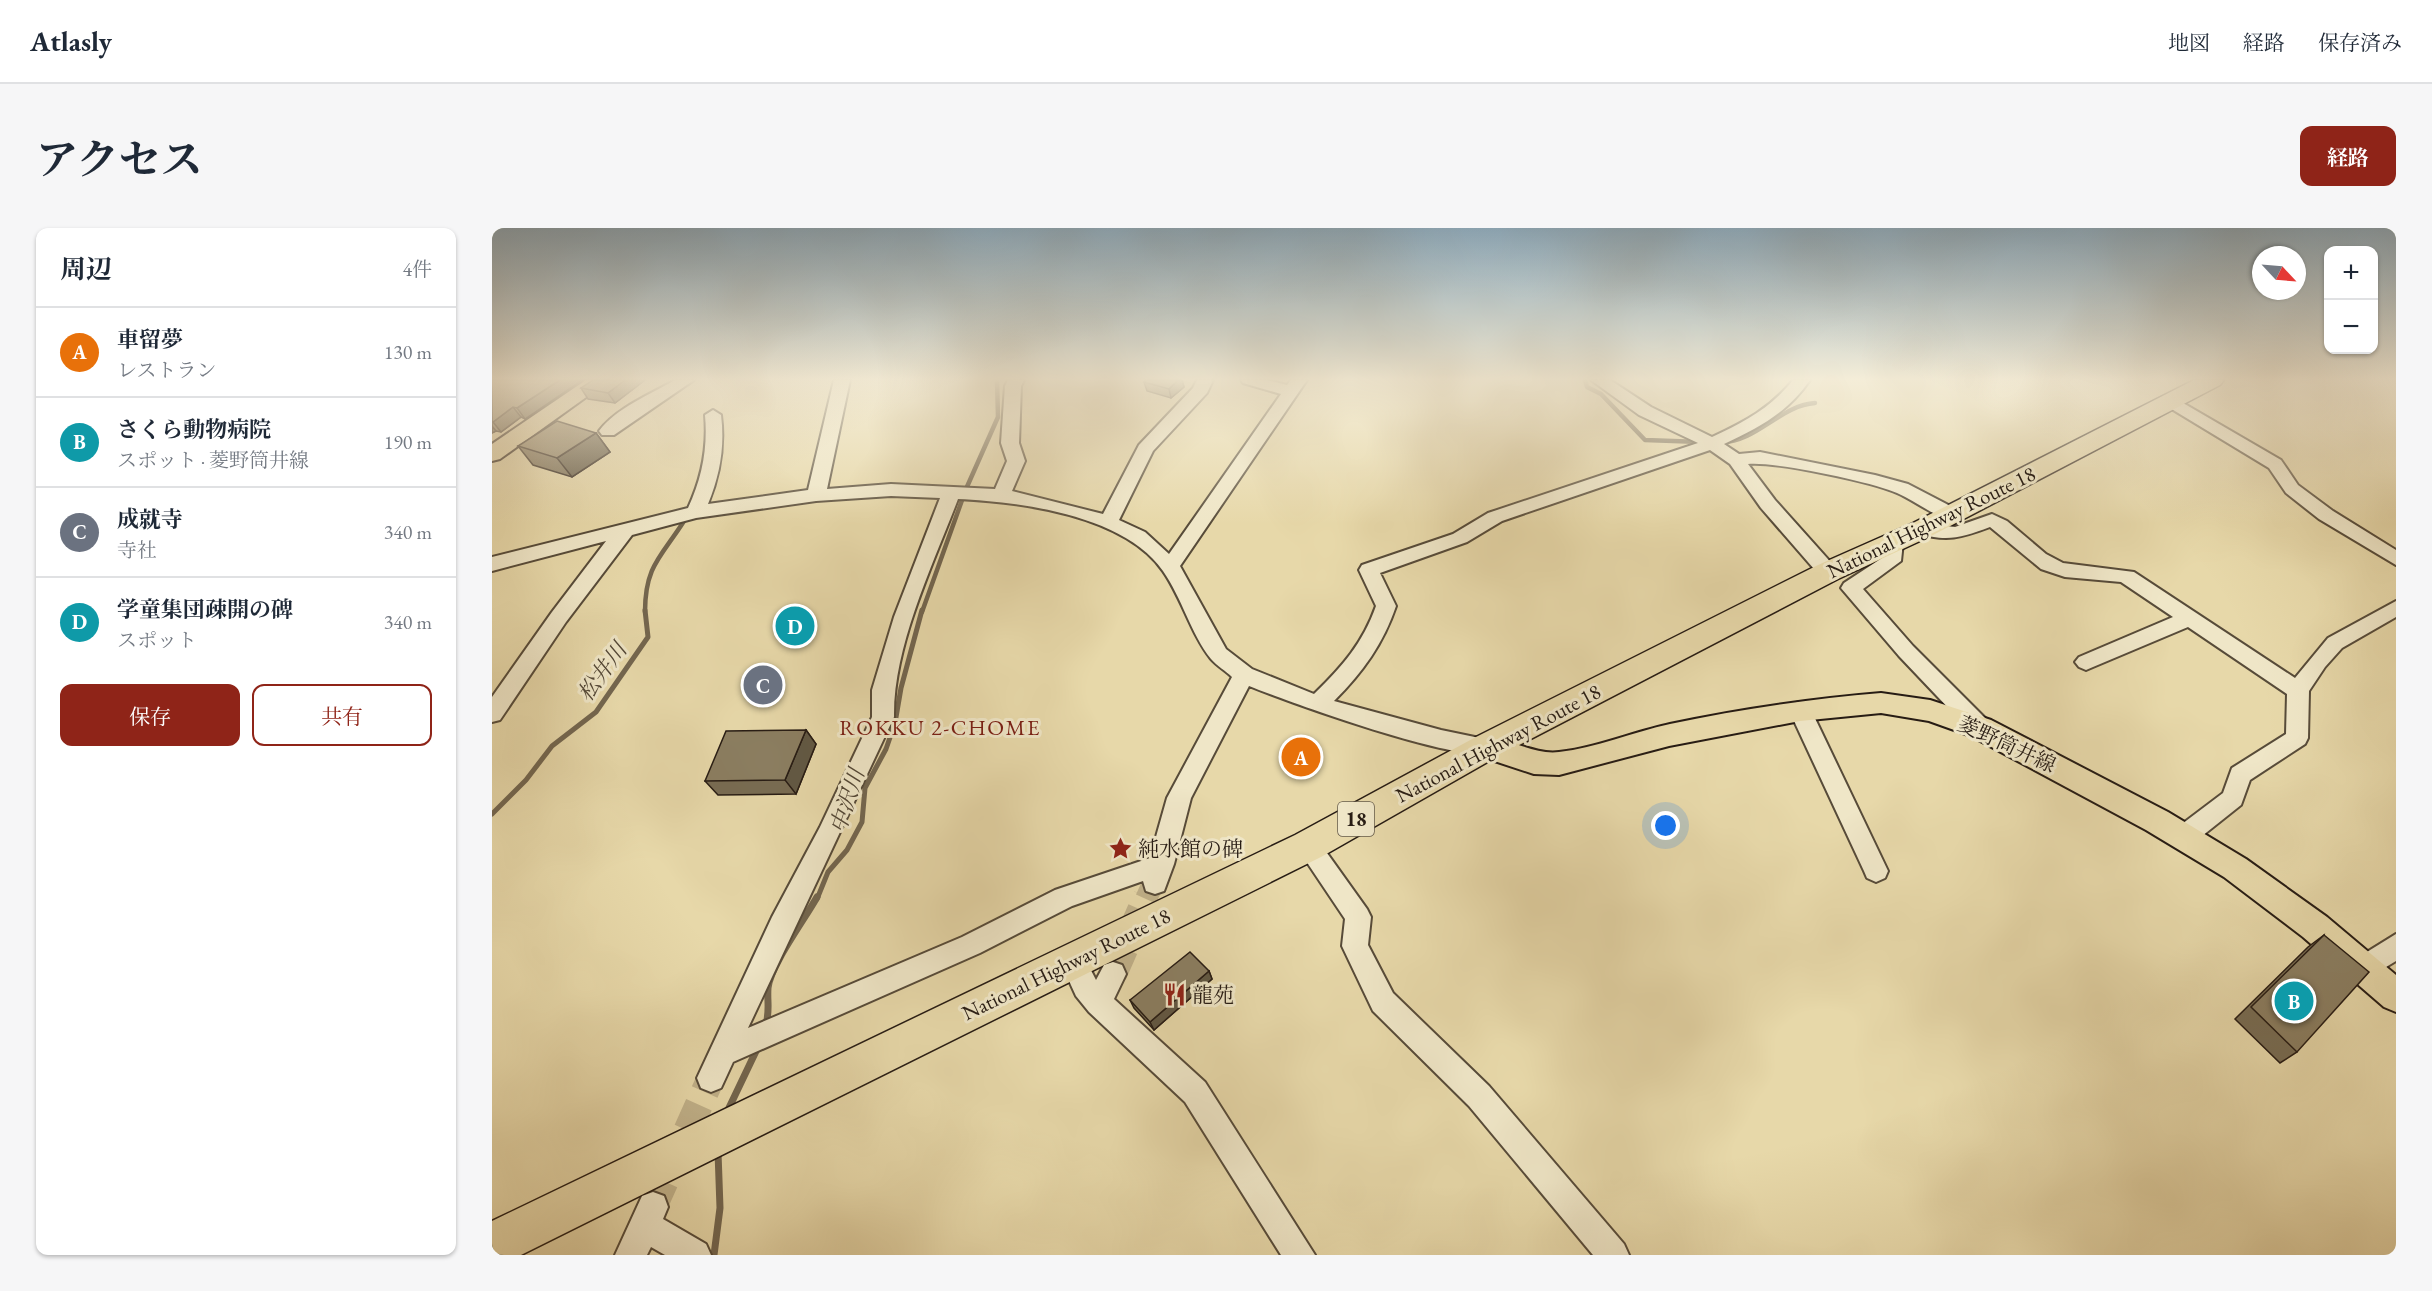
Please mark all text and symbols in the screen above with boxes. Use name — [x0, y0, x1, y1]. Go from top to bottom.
text: Atlasly — [30, 23, 112, 59]
text: 地図 — [2168, 29, 2210, 56]
text: 経路 — [2243, 29, 2285, 56]
text: 保存済み — [2318, 29, 2402, 56]
button: 経路 — [2300, 126, 2396, 186]
text: アクセス — [36, 132, 203, 187]
north arrow — [2252, 246, 2306, 300]
map controls — [2324, 246, 2378, 354]
button: + — [2324, 246, 2378, 300]
text: 周辺 — [60, 252, 112, 286]
text: 4件 — [402, 256, 432, 282]
button: − — [2324, 300, 2378, 354]
text: 車留夢 — [117, 325, 183, 354]
text: A — [72, 339, 87, 365]
text: 130 m — [384, 339, 432, 365]
text: レストラン — [117, 357, 216, 383]
text: さくら動物病院 — [117, 415, 271, 444]
text: B — [73, 429, 86, 455]
text: 190 m — [384, 429, 432, 455]
text: スポット · 菱野筒井線 — [117, 447, 309, 473]
street label: National Highway Route 18 — [1822, 460, 2040, 584]
text: 成就寺 — [117, 505, 183, 534]
text: C — [72, 519, 87, 545]
text: 340 m — [384, 519, 432, 545]
text: 寺社 — [117, 537, 157, 563]
text: 学童集団疎開の碑 — [117, 595, 293, 624]
pin: D — [776, 604, 814, 648]
text: D — [72, 609, 87, 635]
text: 340 m — [384, 609, 432, 635]
text: スポット — [117, 627, 197, 653]
water label: 松井川 — [571, 635, 634, 707]
pin: C — [744, 662, 782, 708]
street label: National Highway Route 18 — [1391, 677, 1605, 809]
button: 保存 — [60, 684, 240, 746]
button: 共有 — [252, 684, 432, 746]
street label: 菱野筒井線 — [1954, 710, 2060, 778]
district label: ROKKU 2-CHOME — [839, 713, 1041, 742]
pin: A — [1282, 734, 1320, 780]
water label: 中沢川 — [823, 763, 872, 837]
road number: 18 — [1338, 802, 1374, 836]
your location — [1651, 811, 1680, 840]
place icon: 純水館の碑 — [1107, 835, 1133, 861]
place label: 純水館の碑 — [1138, 835, 1243, 862]
street label: National Highway Route 18 — [957, 902, 1175, 1026]
pin: B — [2274, 978, 2314, 1024]
restaurant icon: 龍苑 — [1161, 981, 1187, 1007]
place label: 龍苑 — [1192, 981, 1234, 1008]

